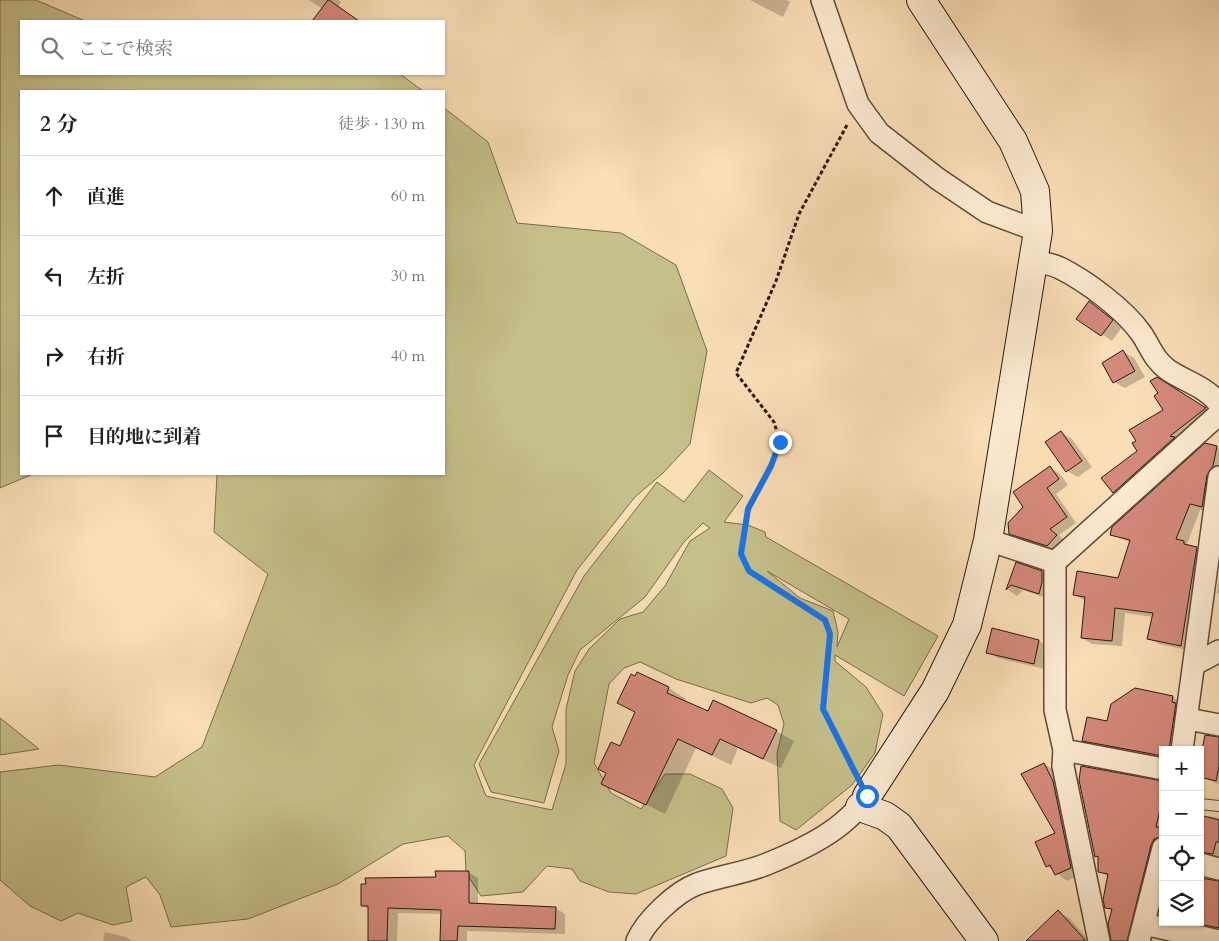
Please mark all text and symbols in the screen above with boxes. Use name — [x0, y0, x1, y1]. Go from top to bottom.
search box — [20, 20, 445, 75]
icon: search — [38, 34, 66, 62]
text: ここで検索 — [78, 36, 173, 62]
text: 2 分 — [40, 110, 77, 139]
text: 徒歩 · 130 m — [338, 113, 425, 135]
icon: ahead — [40, 182, 68, 210]
text: 直進 — [87, 184, 125, 210]
text: 60 m — [391, 185, 425, 207]
icon: left — [40, 262, 68, 290]
text: 左折 — [87, 264, 125, 290]
text: 30 m — [391, 265, 425, 287]
icon: right — [40, 342, 68, 370]
text: 右折 — [87, 344, 125, 370]
text: 40 m — [391, 345, 425, 367]
icon: arrive — [40, 422, 68, 450]
text: 目的地に到着 — [87, 424, 201, 450]
route end — [769, 431, 792, 454]
map controls — [1159, 746, 1204, 926]
button: + — [1159, 746, 1204, 791]
route start — [856, 785, 879, 808]
button: − — [1159, 791, 1204, 836]
button: locate — [1159, 836, 1204, 881]
button: layers — [1159, 881, 1204, 926]

